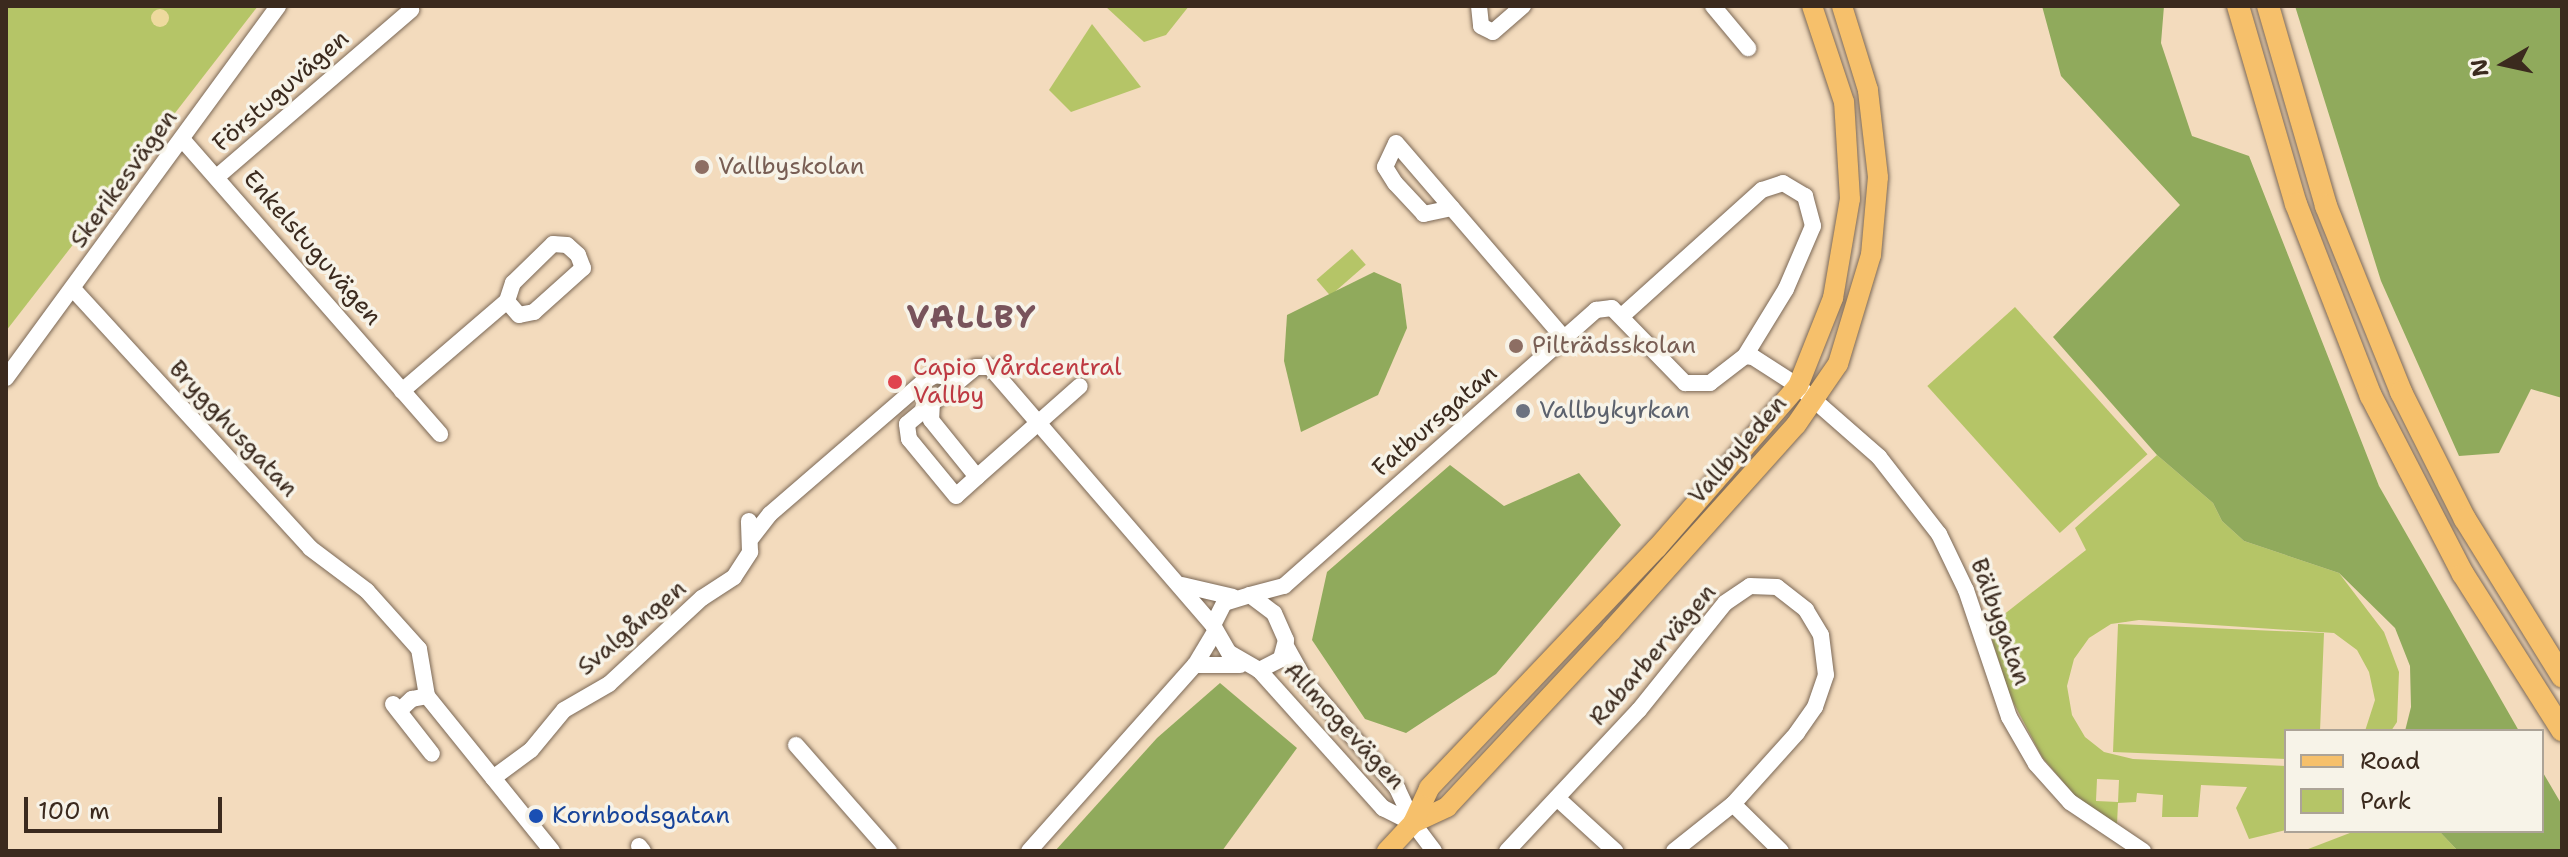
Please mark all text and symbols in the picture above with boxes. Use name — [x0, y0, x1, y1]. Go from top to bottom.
street label: Förstuguvägen — [207, 24, 355, 158]
north arrow — [2464, 24, 2544, 104]
text: N — [2464, 57, 2495, 79]
street label: Skerikesvägen — [64, 104, 184, 254]
place label: Vallbyskolan — [718, 153, 864, 181]
marker: Vallbyskolan — [693, 158, 711, 176]
street label: Enkelstuguvägen — [237, 165, 387, 331]
district label: VALLBY — [906, 298, 1038, 336]
place label: Pilträdsskolan — [1532, 332, 1696, 360]
marker: Pilträdsskolan — [1507, 337, 1525, 355]
place label: Capio Vårdcentral Vallby — [913, 354, 1121, 410]
street label: Brygghusgatan — [162, 355, 304, 503]
street label: Fatbursgatan — [1367, 359, 1503, 483]
marker: Capio Vårdcentral Vallby — [884, 371, 906, 393]
street label: Vallbyleden — [1683, 390, 1793, 510]
place label: Vallbykyrkan — [1539, 397, 1690, 425]
marker: Vallbykyrkan — [1514, 402, 1532, 420]
street label: Bälbygatan — [1964, 555, 2036, 689]
street label: Svalgången — [572, 574, 692, 682]
street label: Rabarbervägen — [1584, 578, 1722, 732]
street label: Allmogevägen — [1277, 656, 1411, 796]
legend — [2284, 729, 2544, 833]
text: Road — [2360, 745, 2420, 777]
scale bar — [28, 781, 226, 831]
text: Park — [2360, 785, 2412, 817]
text: 100 m — [38, 795, 110, 827]
place label: Kornbodsgatan — [552, 802, 730, 830]
marker: Kornbodsgatan — [527, 807, 545, 825]

